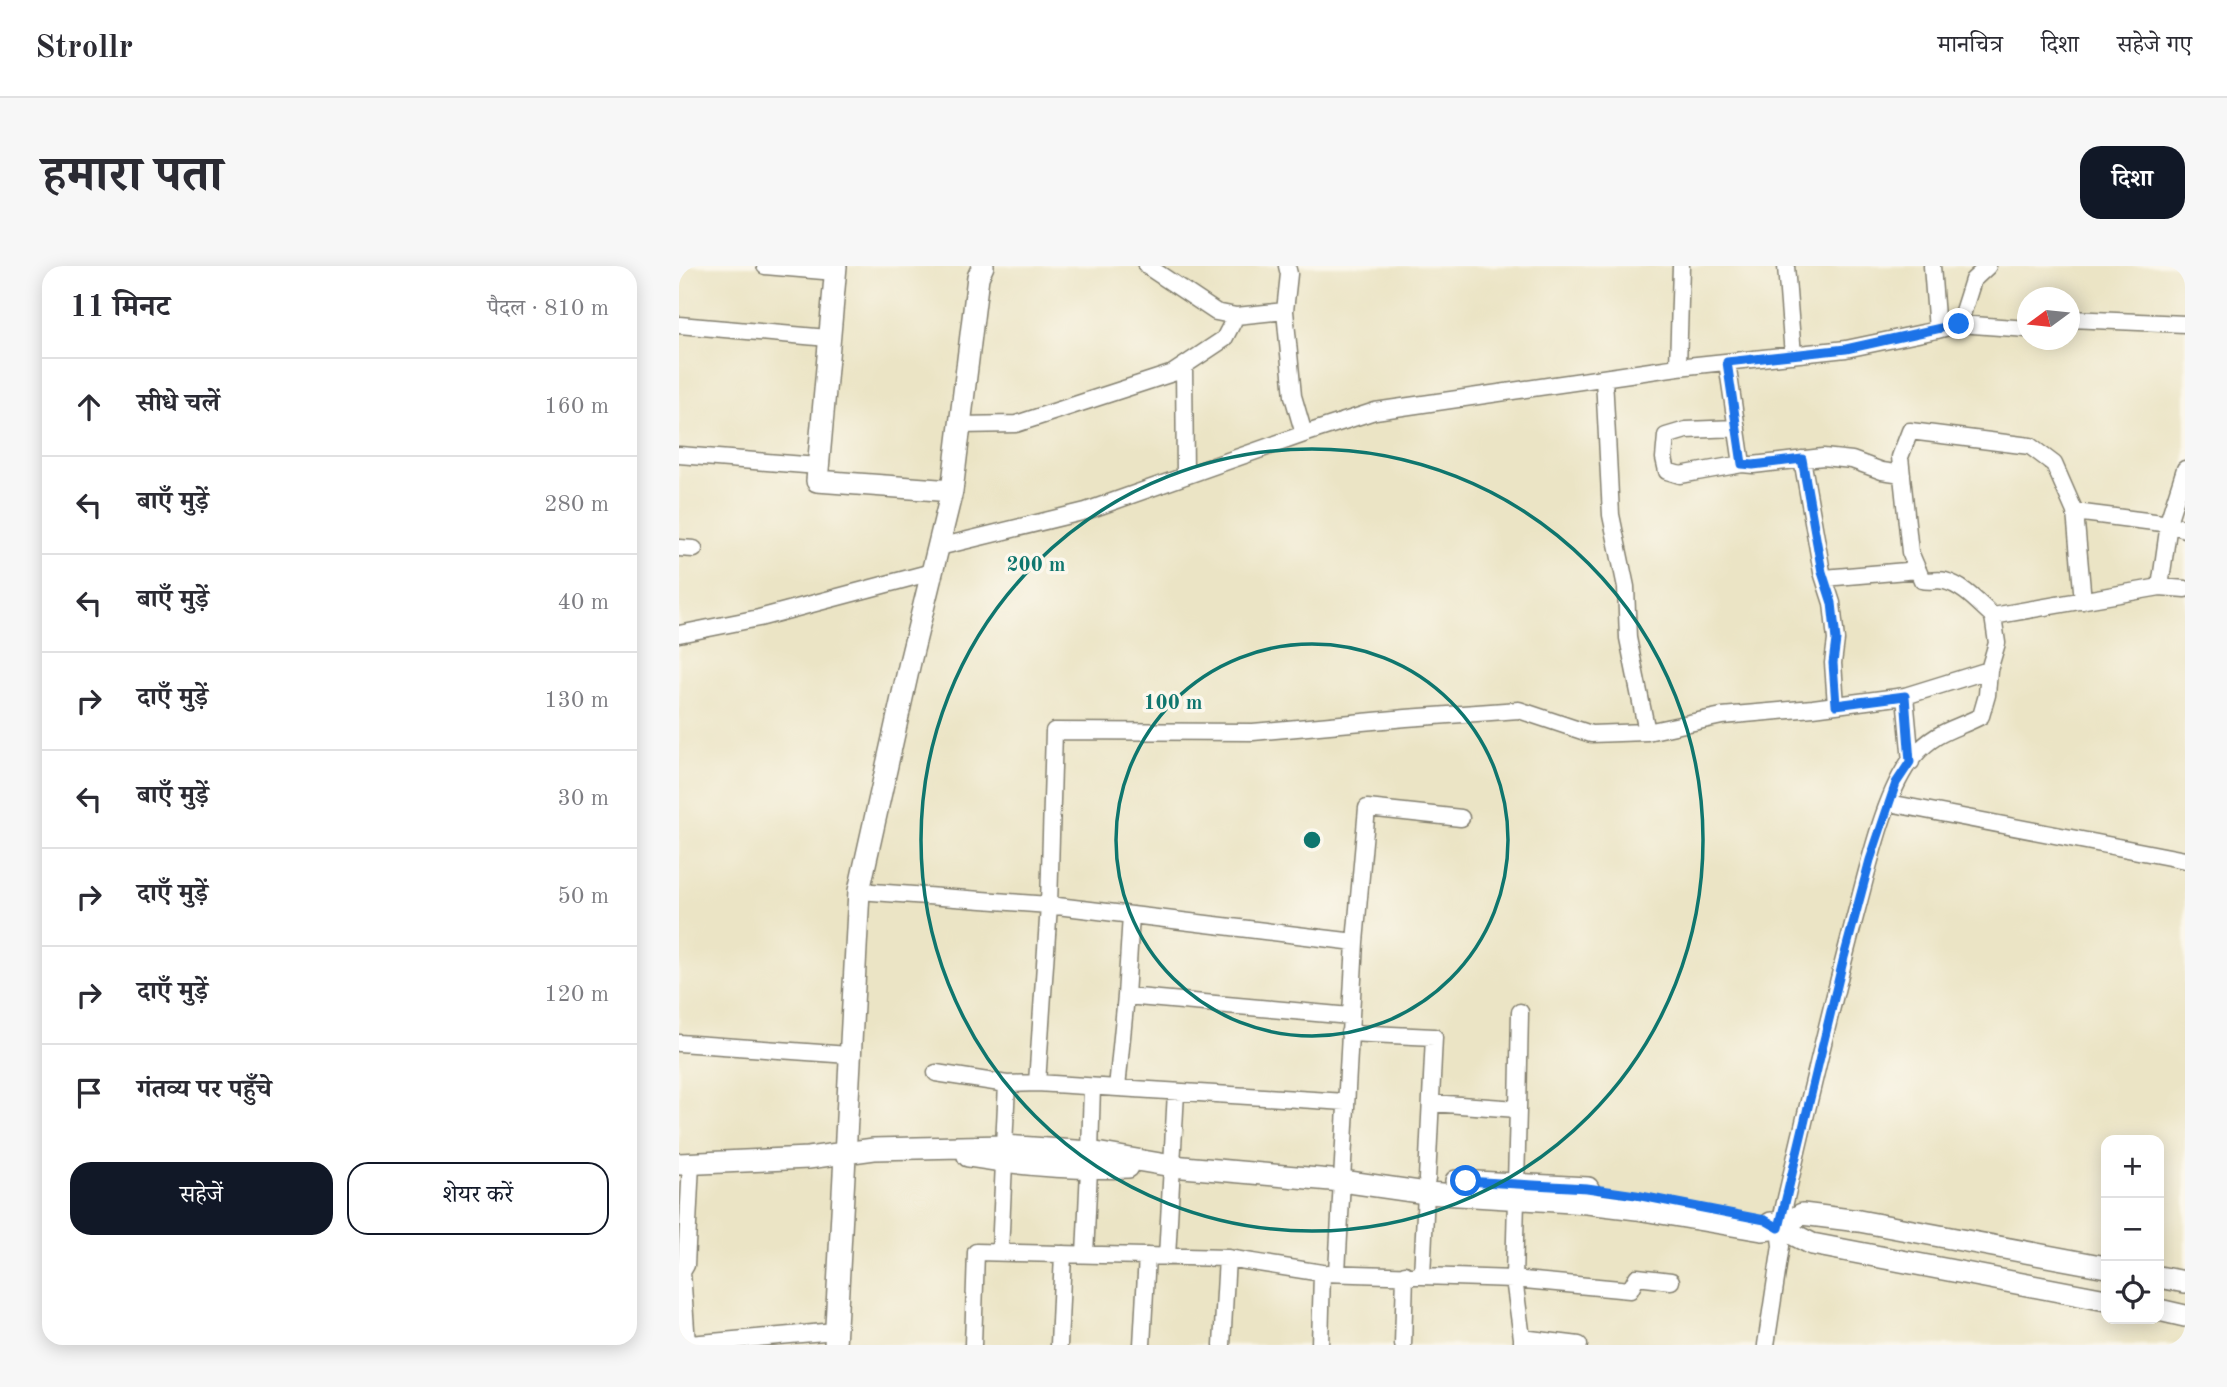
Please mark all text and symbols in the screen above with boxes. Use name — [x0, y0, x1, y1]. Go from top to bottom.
text: Strollr — [35, 32, 133, 65]
text: मानचित्र — [1938, 34, 2003, 58]
text: दिशा — [2041, 34, 2079, 58]
text: सहेजे गए — [2117, 34, 2192, 58]
button: दिशा — [2080, 146, 2185, 219]
text: हमारा पता — [42, 153, 222, 202]
north arrow — [2017, 287, 2080, 350]
text: 11 मिनट — [70, 293, 170, 323]
text: पैदल · 810 m — [487, 297, 609, 320]
route end — [1943, 308, 1974, 339]
icon: ahead — [70, 388, 108, 426]
text: सीधे चलें — [137, 391, 220, 417]
text: 160 m — [544, 395, 609, 418]
icon: left — [70, 486, 108, 524]
text: बाएँ मुड़ें — [137, 489, 209, 515]
text: 280 m — [544, 493, 609, 516]
text: 200 m — [1006, 555, 1066, 576]
icon: left — [70, 584, 108, 622]
text: बाएँ मुड़ें — [137, 587, 209, 613]
text: 40 m — [558, 591, 609, 614]
icon: right — [70, 682, 108, 720]
text: दाएँ मुड़ें — [137, 685, 208, 711]
text: 130 m — [544, 689, 609, 712]
text: 100 m — [1143, 693, 1203, 714]
icon: left — [70, 780, 108, 818]
text: बाएँ मुड़ें — [137, 783, 209, 809]
text: 30 m — [558, 787, 609, 810]
centre of rings — [1300, 828, 1324, 852]
icon: right — [70, 878, 108, 916]
text: दाएँ मुड़ें — [137, 881, 208, 907]
text: 50 m — [558, 885, 609, 908]
icon: right — [70, 976, 108, 1014]
text: दाएँ मुड़ें — [137, 979, 208, 1005]
text: 120 m — [544, 983, 609, 1006]
icon: arrive — [70, 1074, 108, 1112]
text: गंतव्य पर पहुँचे — [137, 1077, 272, 1103]
map controls — [2101, 1135, 2164, 1324]
button: + — [2101, 1135, 2164, 1198]
button: सहेजें — [70, 1162, 333, 1235]
button: शेयर करें — [347, 1162, 609, 1235]
route start — [1450, 1165, 1481, 1196]
button: − — [2101, 1198, 2164, 1261]
button: locate — [2101, 1261, 2164, 1324]

